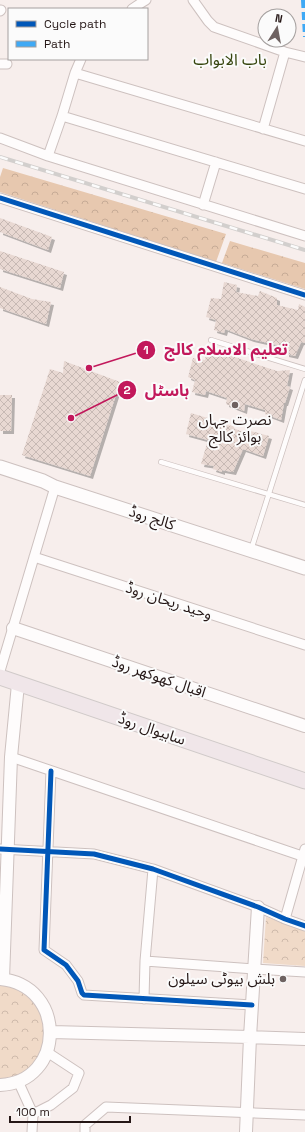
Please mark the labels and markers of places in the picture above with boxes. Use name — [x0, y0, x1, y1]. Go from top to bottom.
callout: تعلیم الاسلام کالج — [136, 336, 296, 364]
callout: ہاسٹل — [117, 376, 197, 404]
marker: نصرت جہاں بوائز کالج — [230, 400, 240, 410]
place label: نصرت جہاں بوائز کالج — [198, 410, 272, 449]
place label: بلش بیوٹی سیلون — [168, 969, 275, 988]
marker: بلش بیوٹی سیلون — [278, 974, 288, 984]

